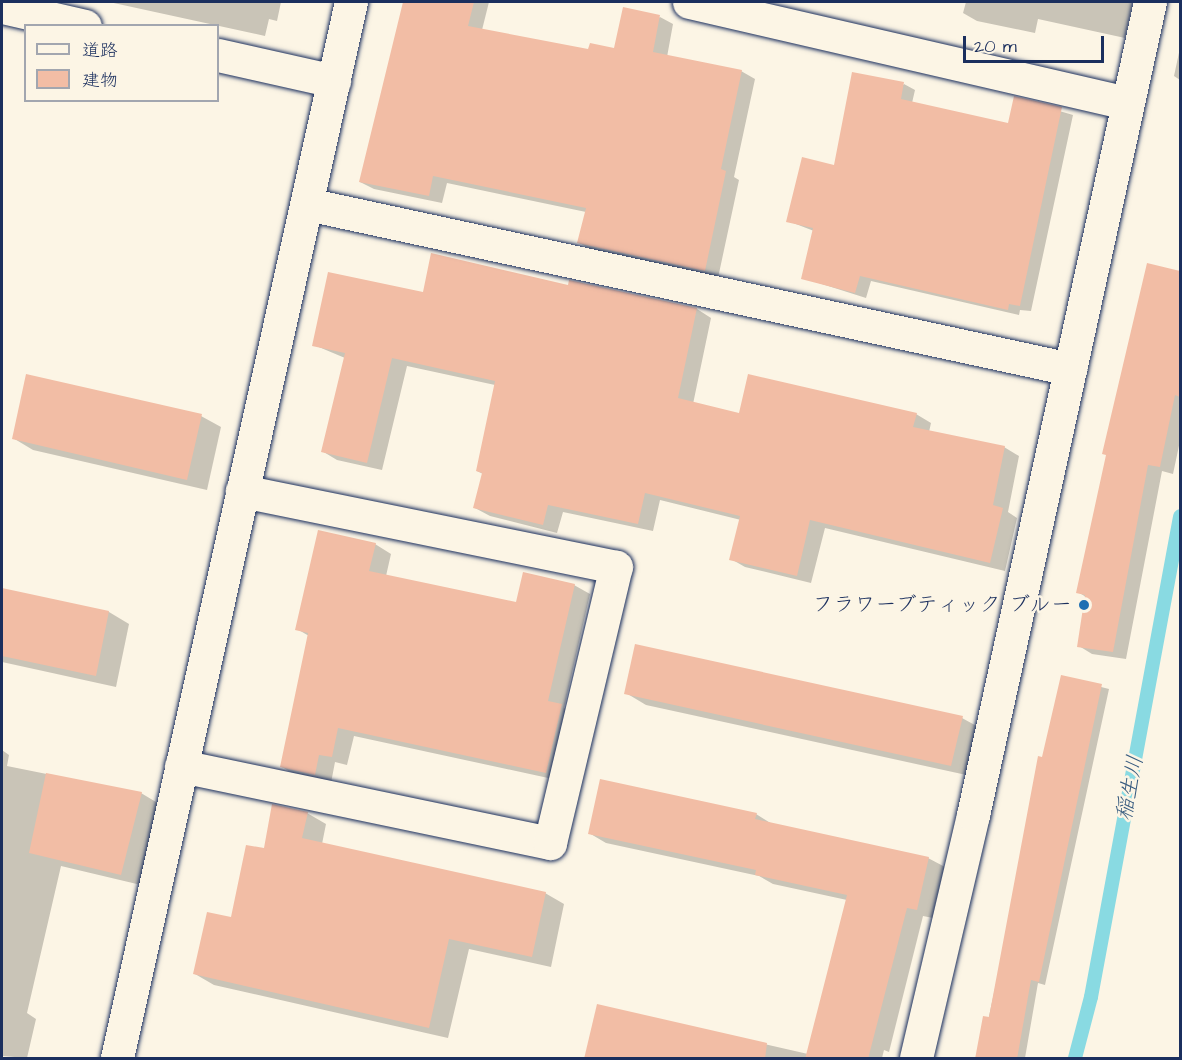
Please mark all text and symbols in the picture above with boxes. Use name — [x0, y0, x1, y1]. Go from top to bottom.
legend — [24, 24, 219, 102]
scale bar — [966, 24, 1107, 62]
text: 20 m — [974, 34, 1017, 59]
text: 道路 — [82, 38, 118, 63]
text: 建物 — [82, 68, 118, 93]
place label: フラワーブティック ブルー — [811, 592, 1072, 618]
marker: フラワーブティック ブルー — [1077, 598, 1091, 612]
water label: 稲生川 — [1111, 753, 1149, 823]

